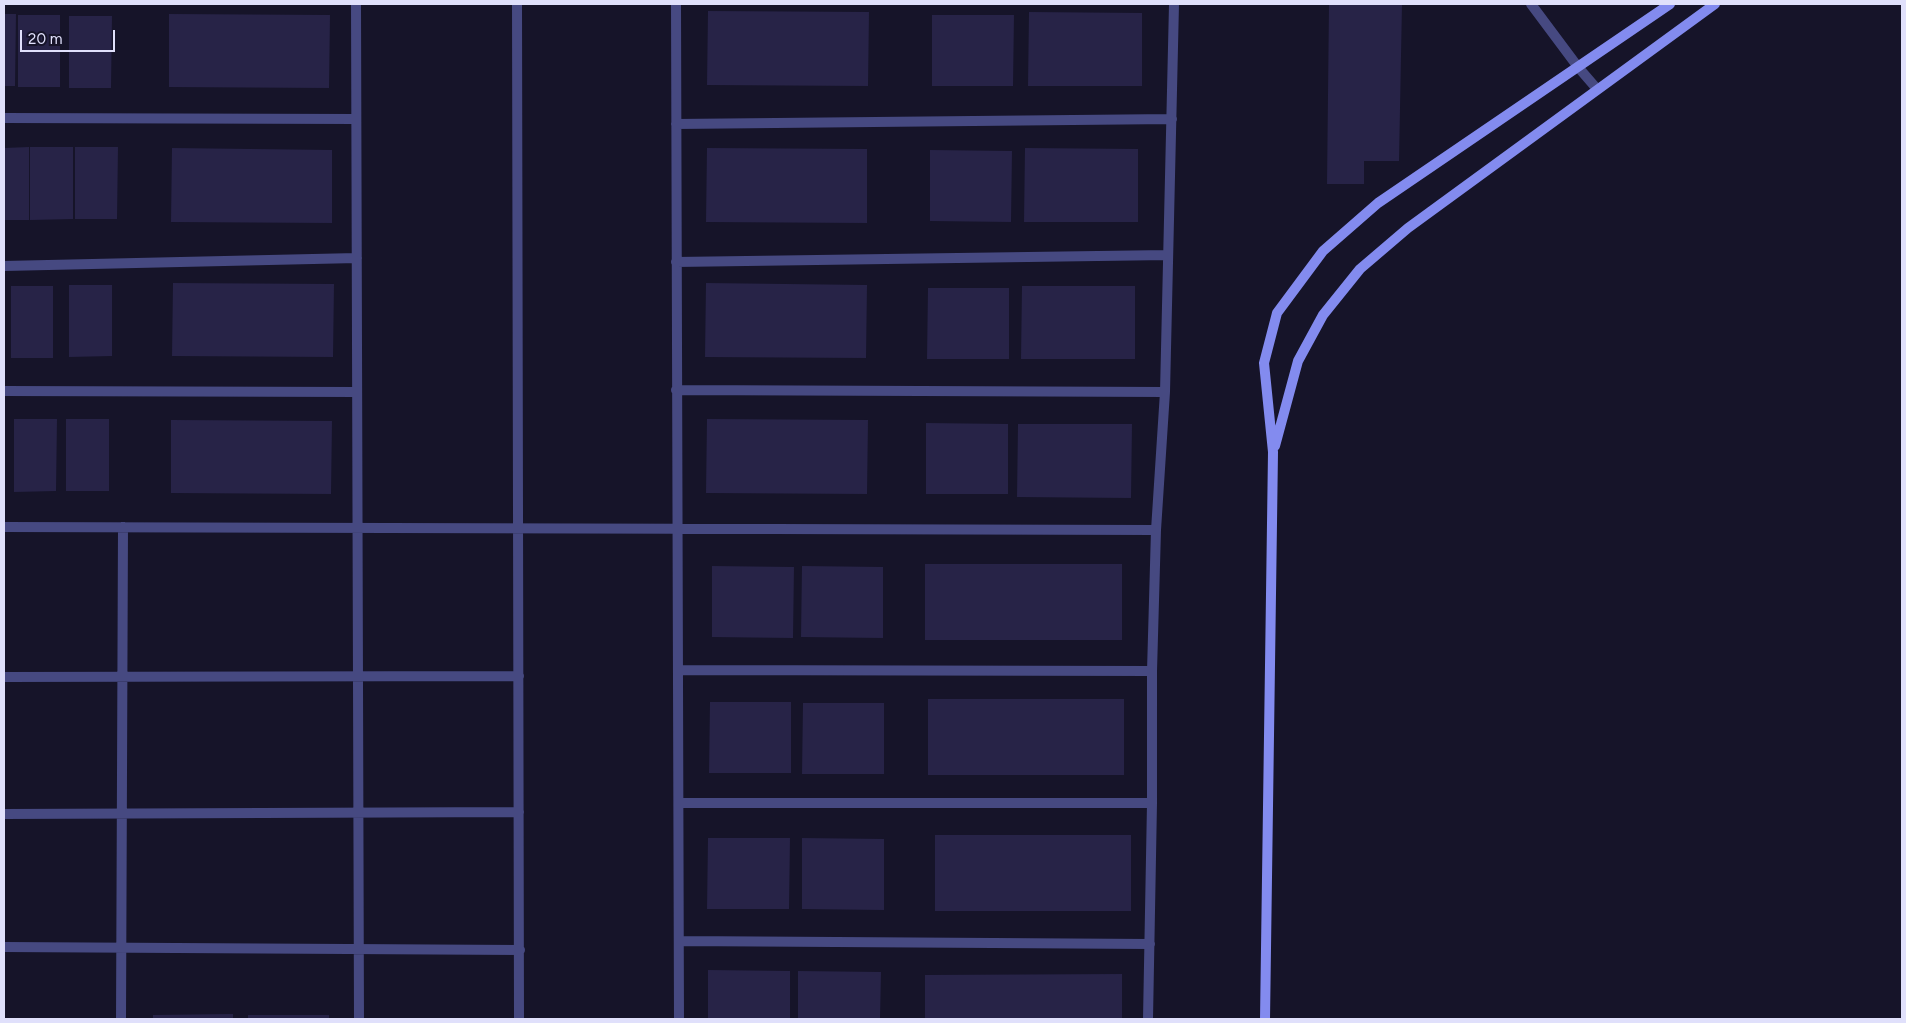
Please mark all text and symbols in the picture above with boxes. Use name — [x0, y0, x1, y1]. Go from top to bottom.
scale bar — [22, 20, 118, 52]
text: 20 m — [28, 30, 62, 48]

